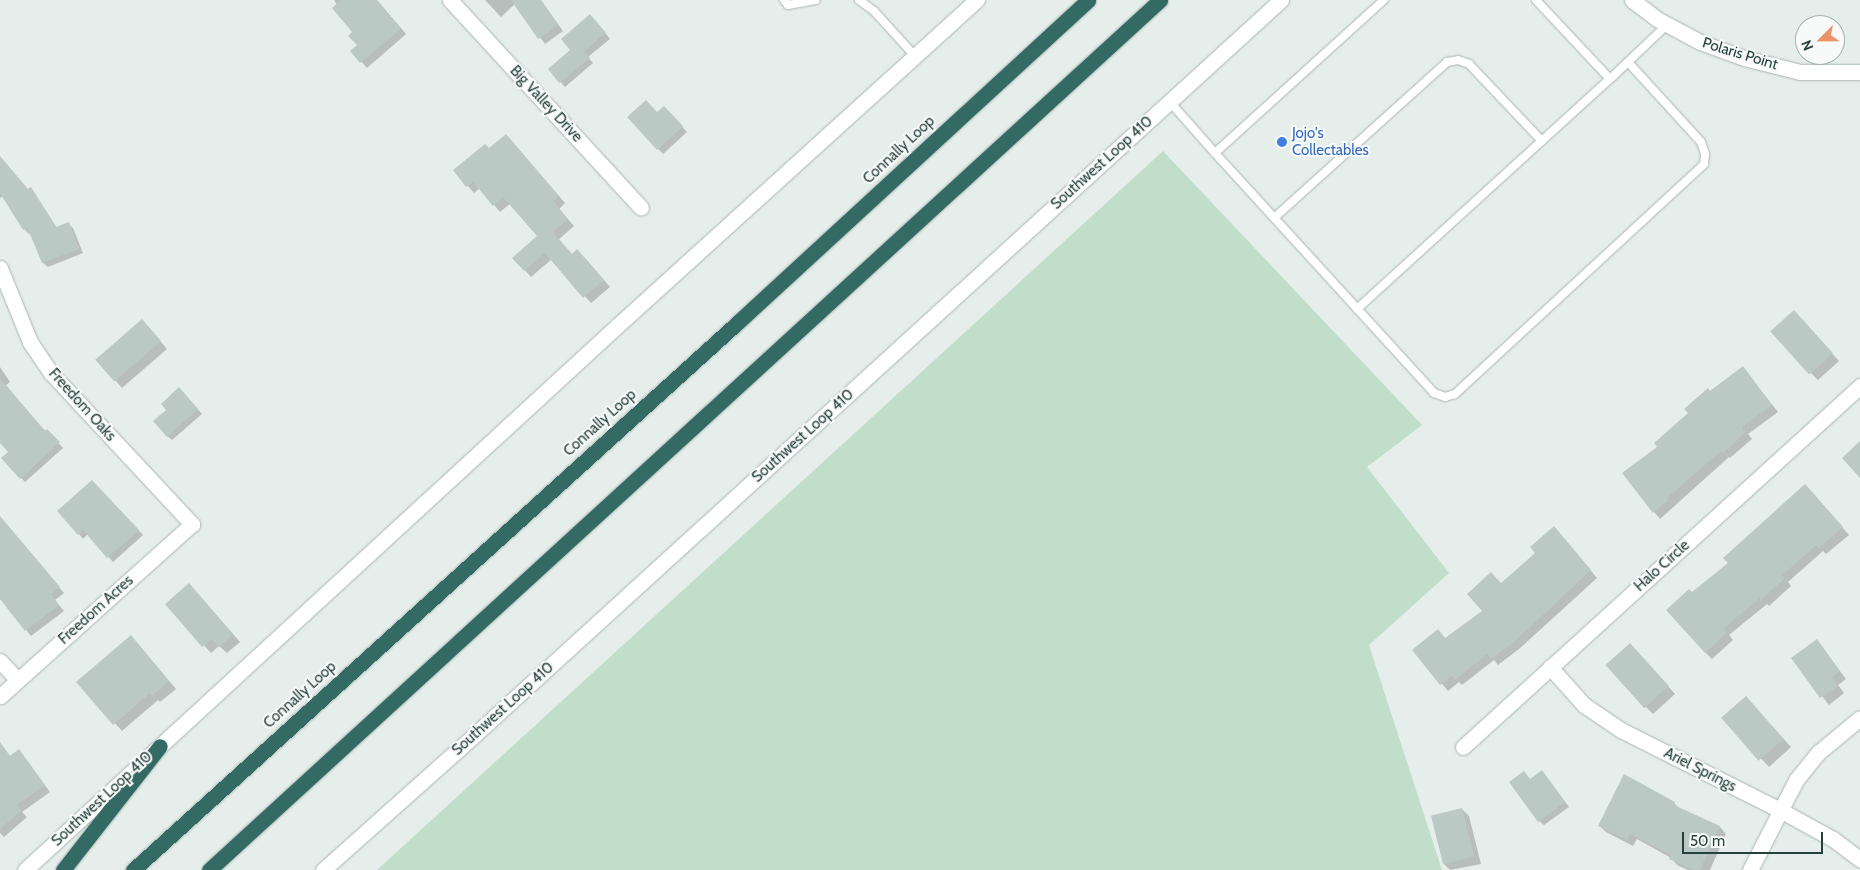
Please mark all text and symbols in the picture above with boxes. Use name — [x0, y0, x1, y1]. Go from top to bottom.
north arrow — [1795, 15, 1845, 65]
street label: Polaris Point — [1700, 34, 1780, 74]
text: N — [1797, 37, 1817, 54]
street label: Big Valley Drive — [506, 62, 586, 146]
street label: Connally Loop — [859, 112, 939, 188]
street label: Southwest Loop 410 — [1047, 113, 1157, 213]
place label: Jojo's Collectables — [1292, 124, 1369, 159]
marker: Jojo's Collectables — [1276, 136, 1288, 148]
street label: Freedom Oaks — [45, 365, 119, 445]
street label: Connally Loop — [560, 386, 640, 460]
street label: Southwest Loop 410 — [748, 386, 858, 486]
street label: Halo Circle — [1631, 537, 1693, 595]
street label: Freedom Acres — [55, 572, 137, 648]
street label: Connally Loop — [260, 658, 340, 732]
street label: Southwest Loop 410 — [448, 659, 558, 759]
street label: Ariel Springs — [1661, 744, 1739, 796]
street label: Southwest Loop 410 — [48, 748, 156, 850]
scale bar — [1685, 822, 1826, 854]
text: 50 m — [1690, 832, 1725, 850]

